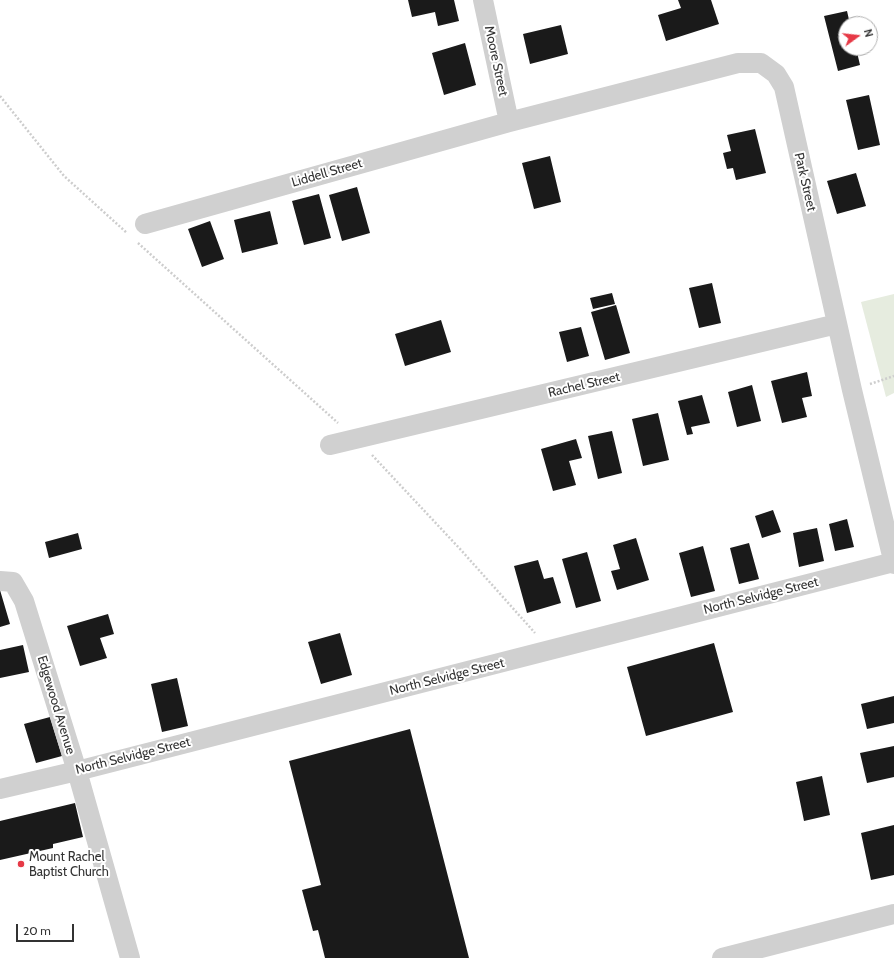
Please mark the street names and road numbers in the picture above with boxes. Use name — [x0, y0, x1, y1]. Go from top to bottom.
street label: Moore Street — [481, 24, 511, 98]
street label: Park Street — [791, 151, 819, 213]
street label: Liddell Street — [290, 155, 364, 191]
street label: Rachel Street — [547, 369, 621, 401]
street label: North Selvidge Street — [702, 574, 820, 618]
street label: Edgewood Avenue — [34, 654, 78, 756]
street label: North Selvidge Street — [388, 655, 506, 699]
street label: North Selvidge Street — [74, 734, 192, 778]

